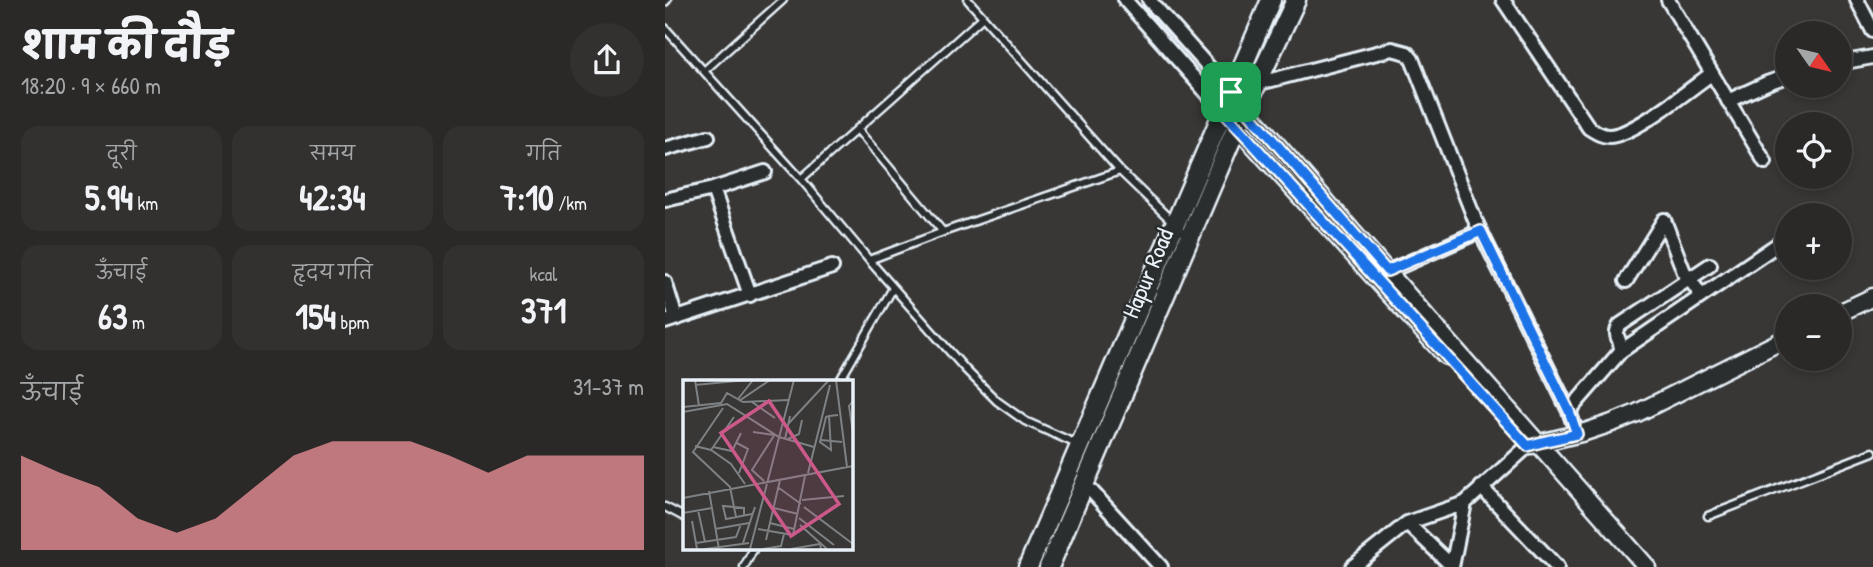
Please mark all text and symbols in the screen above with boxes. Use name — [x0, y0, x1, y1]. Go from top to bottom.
text: शाम की दौड़ — [21, 18, 232, 70]
north arrow — [1775, 21, 1851, 98]
map controls — [1775, 21, 1852, 371]
button: share — [570, 23, 644, 97]
pin — [1201, 62, 1261, 122]
text: 18:20 · 9 × 660 m — [21, 70, 161, 101]
icon: arrive — [1212, 73, 1250, 111]
button: locate — [1775, 112, 1852, 189]
text: दूरी — [107, 140, 136, 166]
text: समय — [310, 140, 355, 166]
text: गति — [526, 140, 561, 166]
text: 5.94 — [85, 174, 133, 221]
text: 42:34 — [299, 174, 366, 221]
text: 7:10 — [500, 174, 554, 221]
text: km — [133, 190, 158, 216]
text: /km — [554, 190, 587, 216]
button: + — [1775, 203, 1852, 280]
street label: Hapur Road — [1114, 223, 1180, 323]
text: ऊँचाई — [96, 259, 147, 285]
text: हृदय गति — [292, 259, 373, 285]
text: kcal — [530, 261, 557, 287]
text: 371 — [521, 287, 566, 334]
text: 63 — [98, 293, 128, 340]
text: 154 — [296, 293, 336, 340]
button: − — [1775, 294, 1852, 371]
text: m — [128, 309, 145, 335]
text: bpm — [336, 309, 369, 335]
text: 31–37 m — [573, 371, 644, 402]
text: ऊँचाई — [21, 376, 83, 407]
inset map — [683, 380, 852, 550]

